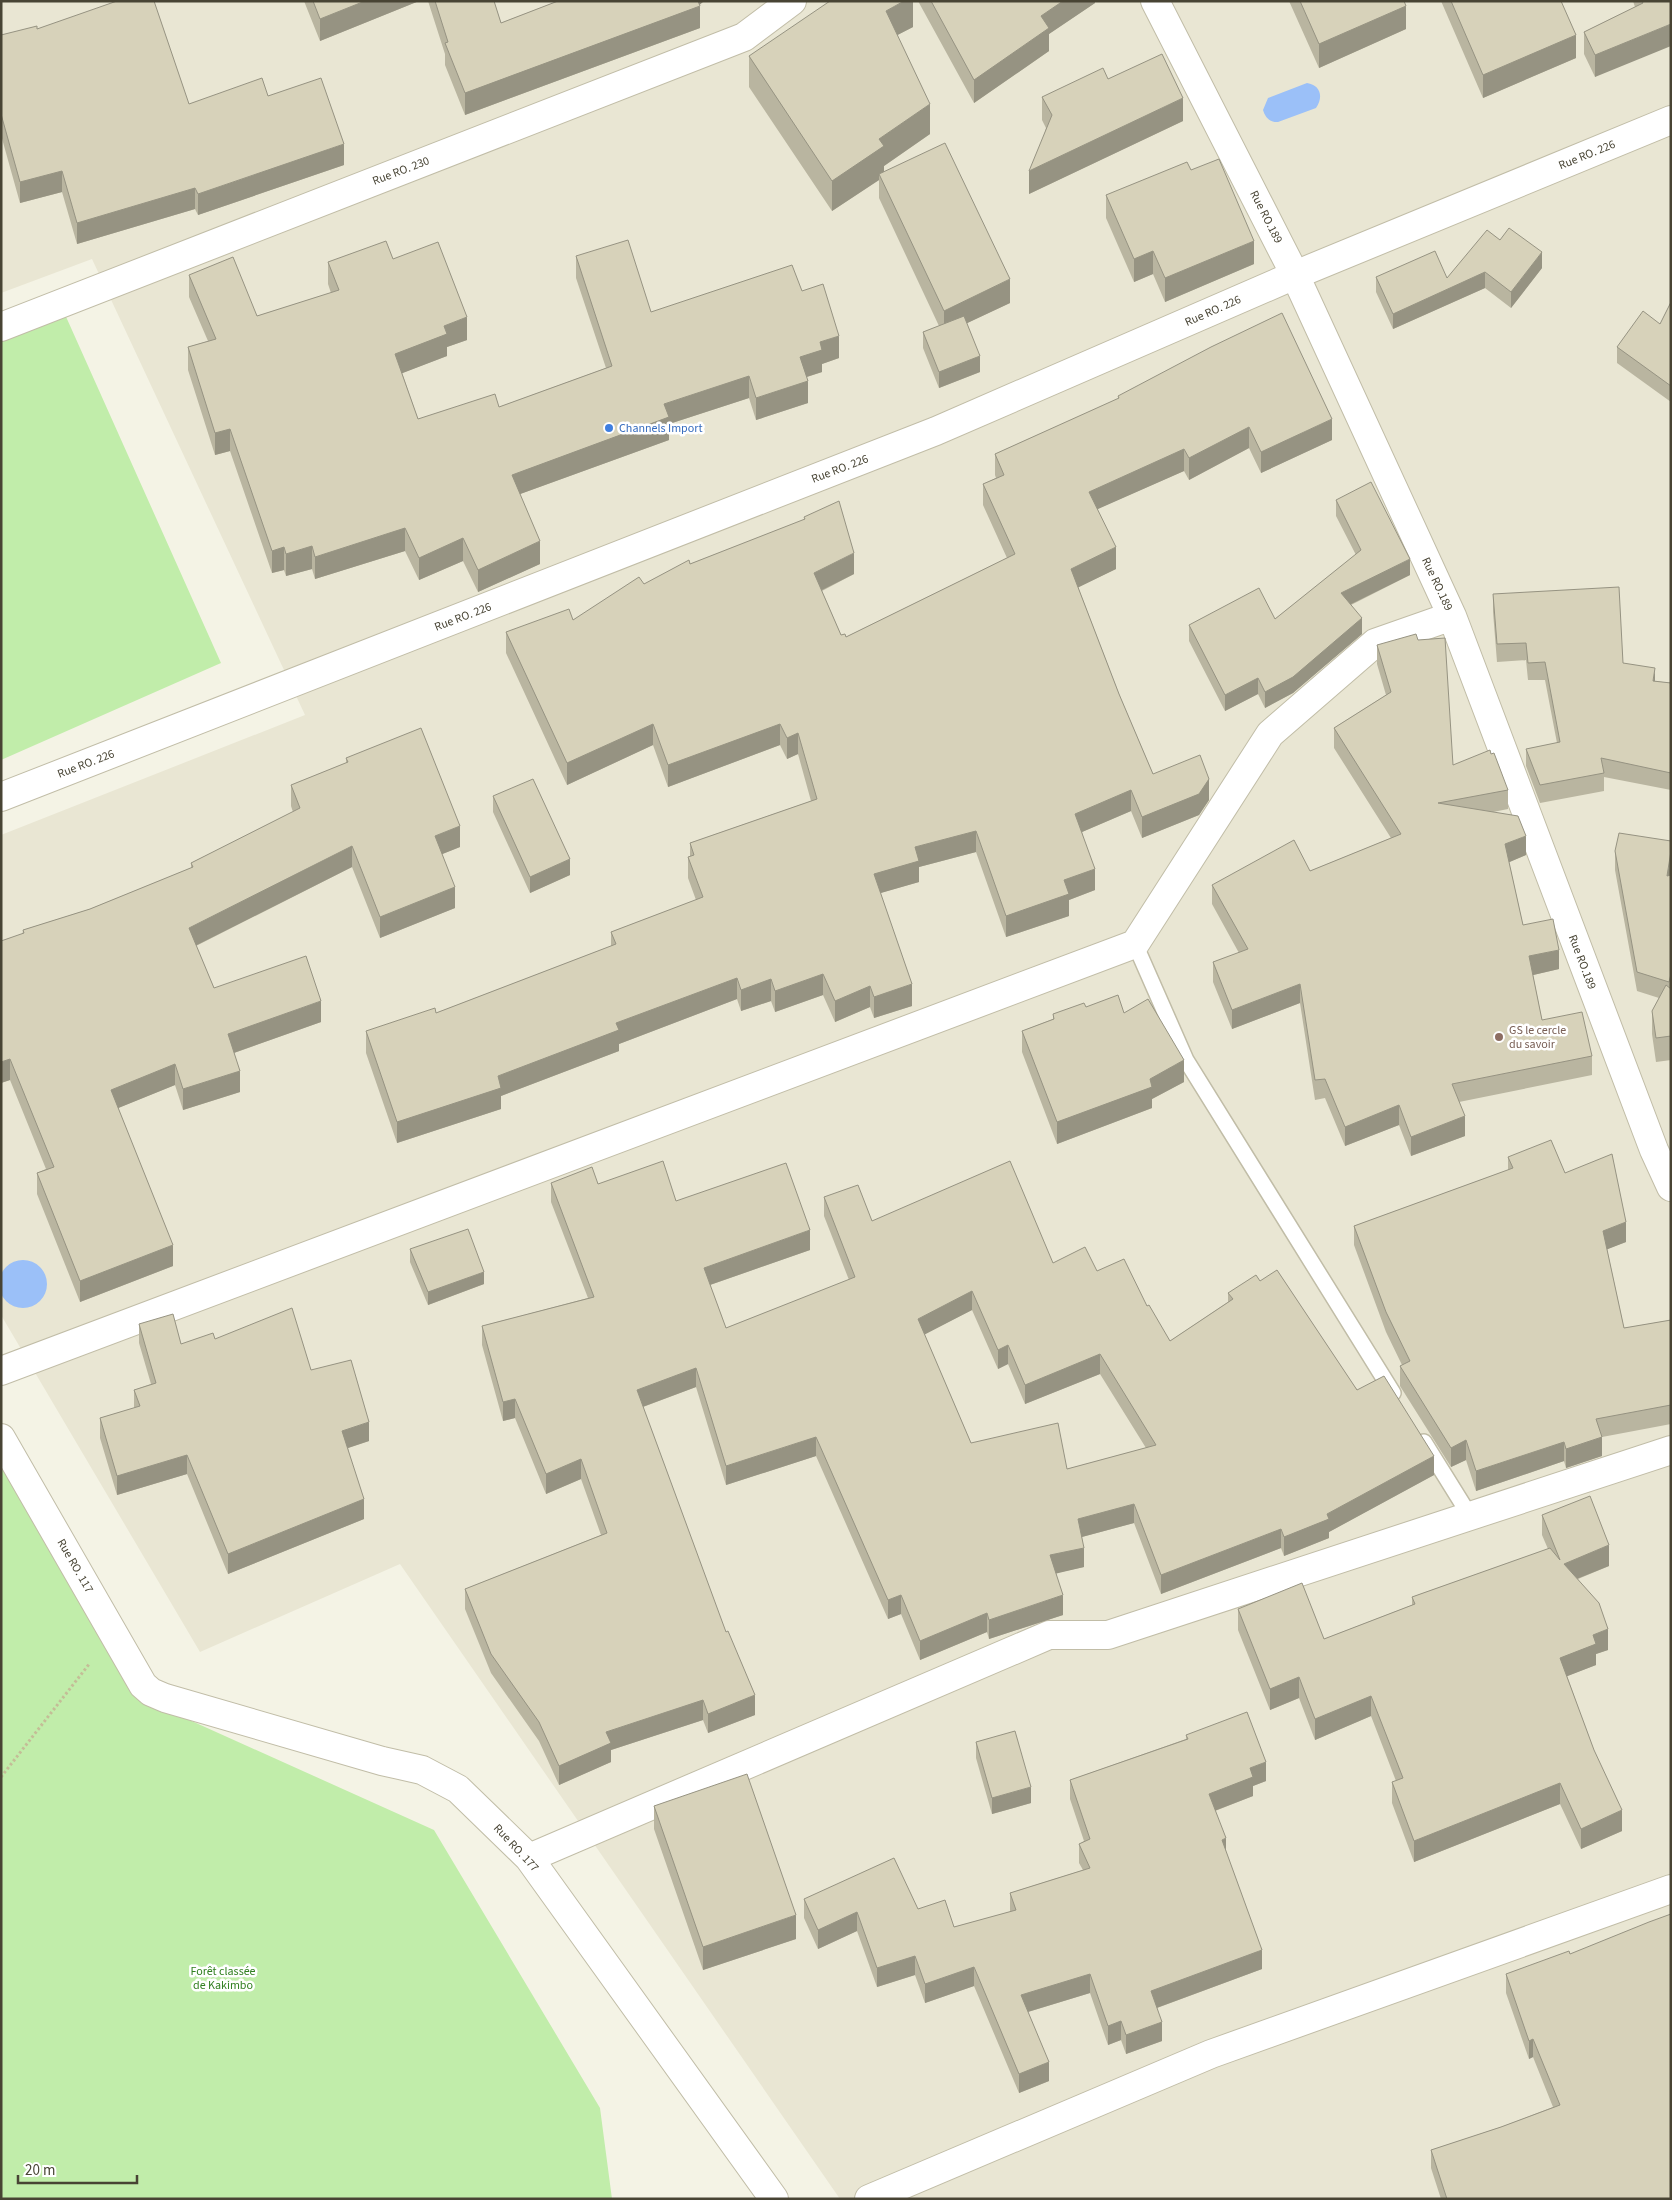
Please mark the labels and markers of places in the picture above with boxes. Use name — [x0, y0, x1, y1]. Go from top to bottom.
place label: Channels Import — [619, 420, 703, 437]
marker: Channels Import — [603, 422, 615, 434]
place label: GS le cercle du savoir — [1509, 1022, 1566, 1053]
marker: GS le cercle du savoir — [1493, 1031, 1505, 1043]

